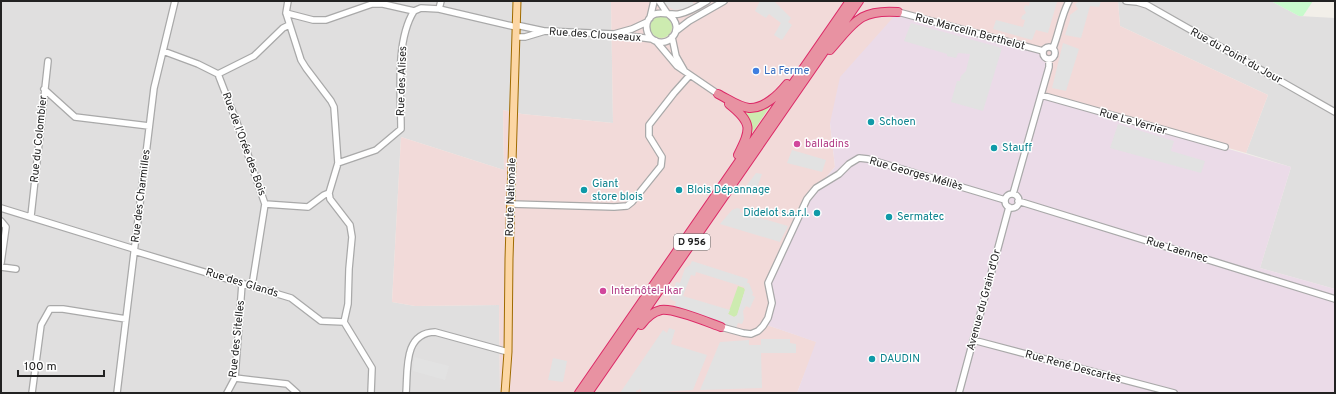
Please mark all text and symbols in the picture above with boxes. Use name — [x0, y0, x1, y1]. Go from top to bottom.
street label: Rue Marcelin Berthelot — [913, 11, 1027, 53]
street label: Rue des Clouseaux — [548, 25, 642, 45]
street label: Rue du Point du Jour — [1188, 25, 1285, 87]
street label: Rue des Alises — [394, 46, 410, 116]
place label: La Ferme — [764, 64, 810, 78]
marker: La Ferme — [751, 66, 761, 76]
street label: Rue de l'Orée des Bois — [219, 90, 269, 198]
street label: Rue du Colombier — [27, 94, 51, 183]
street label: Rue Le Verrier — [1098, 106, 1169, 139]
place label: Schoen — [879, 115, 916, 129]
marker: Schoen — [866, 117, 876, 127]
place label: balladins — [805, 137, 849, 151]
marker: balladins — [792, 139, 802, 149]
place label: Stauff — [1002, 141, 1033, 155]
marker: Stauff — [989, 143, 999, 153]
street label: Rue des Charmilles — [128, 149, 154, 243]
street label: Rue Georges Méliès — [868, 154, 964, 194]
street label: Route Nationale — [503, 157, 519, 237]
place label: Giant store blois — [592, 177, 643, 204]
place label: Blois Dépannage — [687, 183, 770, 197]
marker: Giant store blois — [579, 185, 589, 195]
marker: Blois Dépannage — [674, 185, 684, 195]
place label: Didelot s.a.r.l. — [743, 206, 809, 220]
marker: Didelot s.a.r.l. — [812, 208, 822, 218]
place label: Sermatec — [897, 210, 944, 224]
marker: Sermatec — [884, 212, 894, 222]
road number: D 956 — [674, 234, 710, 250]
street label: Rue Laennec — [1144, 234, 1210, 266]
street label: Avenue du Grain d'Or — [964, 247, 1004, 352]
street label: Rue des Glands — [204, 265, 280, 301]
place label: Interhôtel-Ikar — [611, 284, 684, 298]
marker: Interhôtel-Ikar — [598, 286, 608, 296]
street label: Rue des Sitelles — [226, 300, 248, 378]
street label: Rue René Descartes — [1023, 347, 1123, 387]
scale bar — [18, 352, 104, 378]
place label: DAUDIN — [880, 352, 920, 366]
marker: DAUDIN — [867, 354, 877, 364]
text: 100 m — [24, 359, 57, 375]

